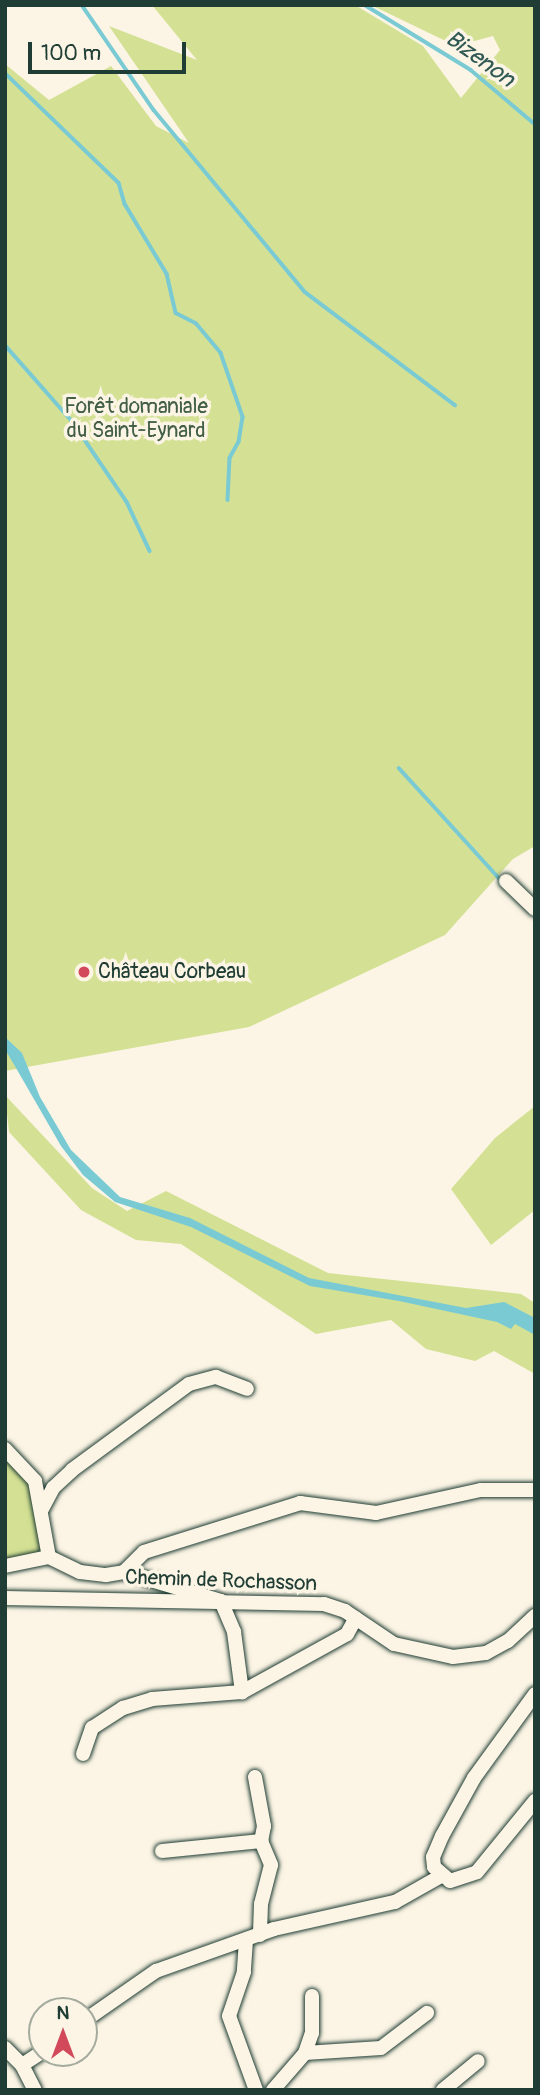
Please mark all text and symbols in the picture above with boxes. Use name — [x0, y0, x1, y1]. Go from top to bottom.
water label: Bizenon — [440, 25, 520, 93]
scale bar — [32, 28, 189, 72]
text: 100 m — [41, 40, 101, 67]
park label: Forêt domaniale du Saint-Eynard — [64, 394, 208, 444]
place label: Château Corbeau — [98, 959, 246, 985]
marker: Château Corbeau — [76, 964, 92, 980]
street label: Chemin de Rochasson — [124, 1565, 318, 1597]
north arrow — [28, 1997, 98, 2067]
text: N — [57, 2001, 69, 2025]

